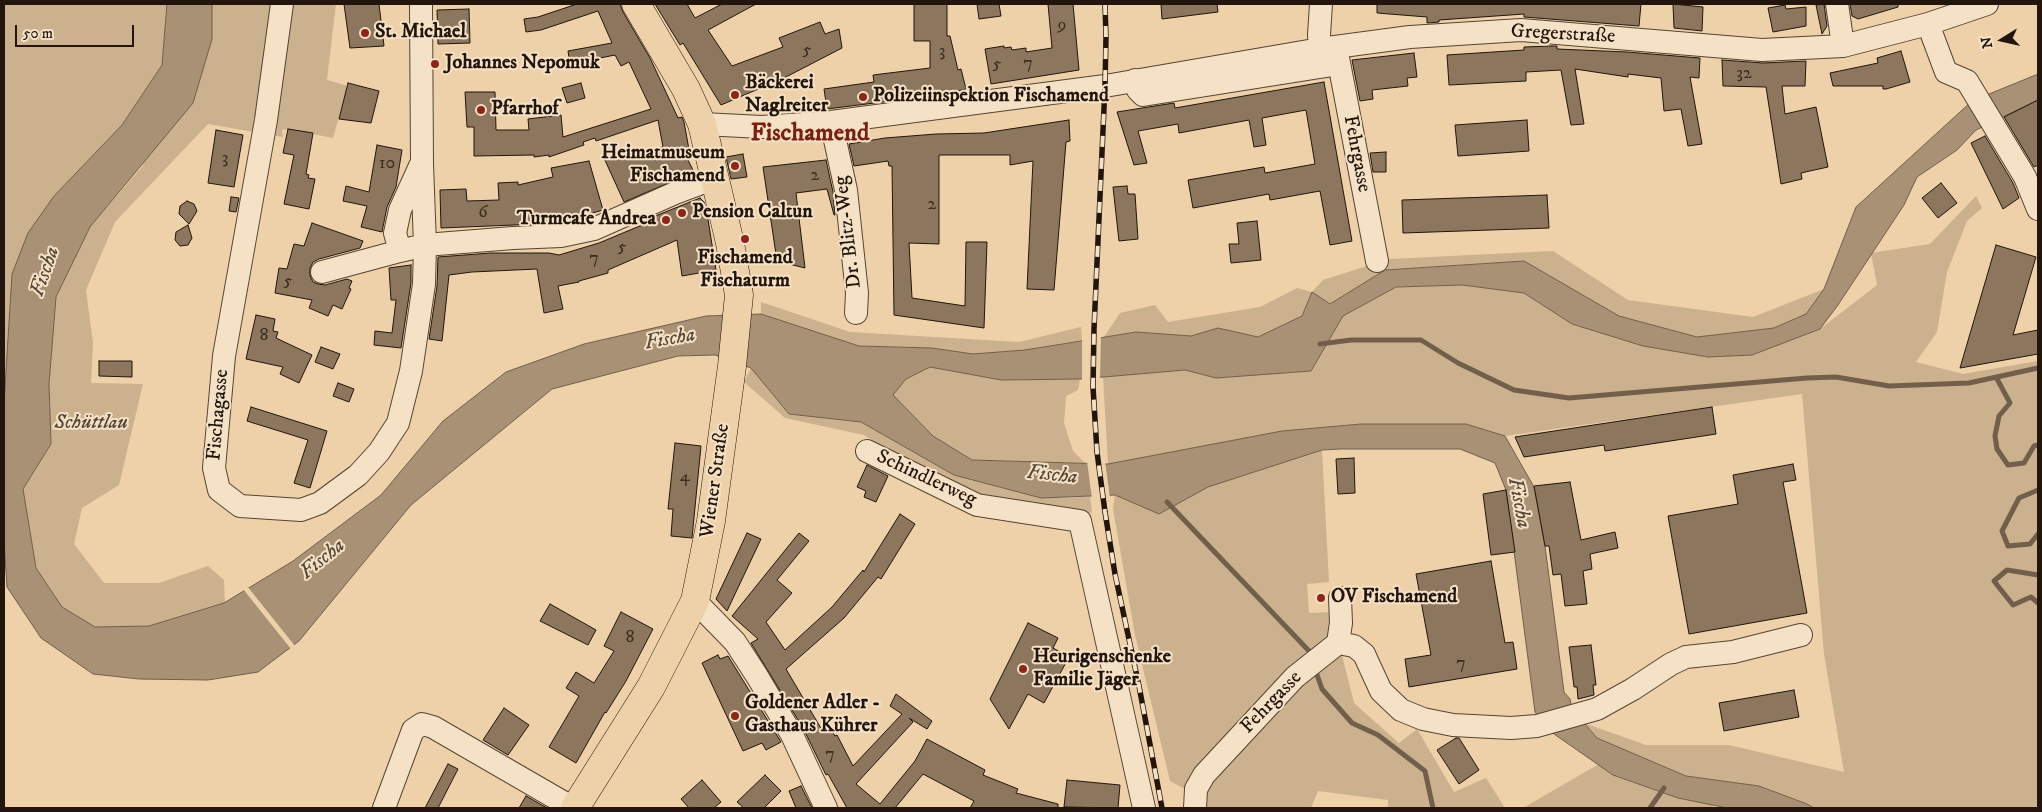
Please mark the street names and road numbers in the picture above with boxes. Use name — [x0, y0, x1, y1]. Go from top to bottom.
street label: Gregerstraße — [1510, 20, 1616, 50]
street label: Fehrgasse — [1337, 113, 1375, 195]
street label: Dr. Blitz-Weg — [830, 174, 868, 290]
street label: Fischagasse — [203, 368, 235, 462]
street label: Wiener Straße — [696, 422, 736, 540]
street label: Schindlerweg — [872, 445, 980, 513]
street label: Fehrgasse — [1236, 667, 1308, 739]

